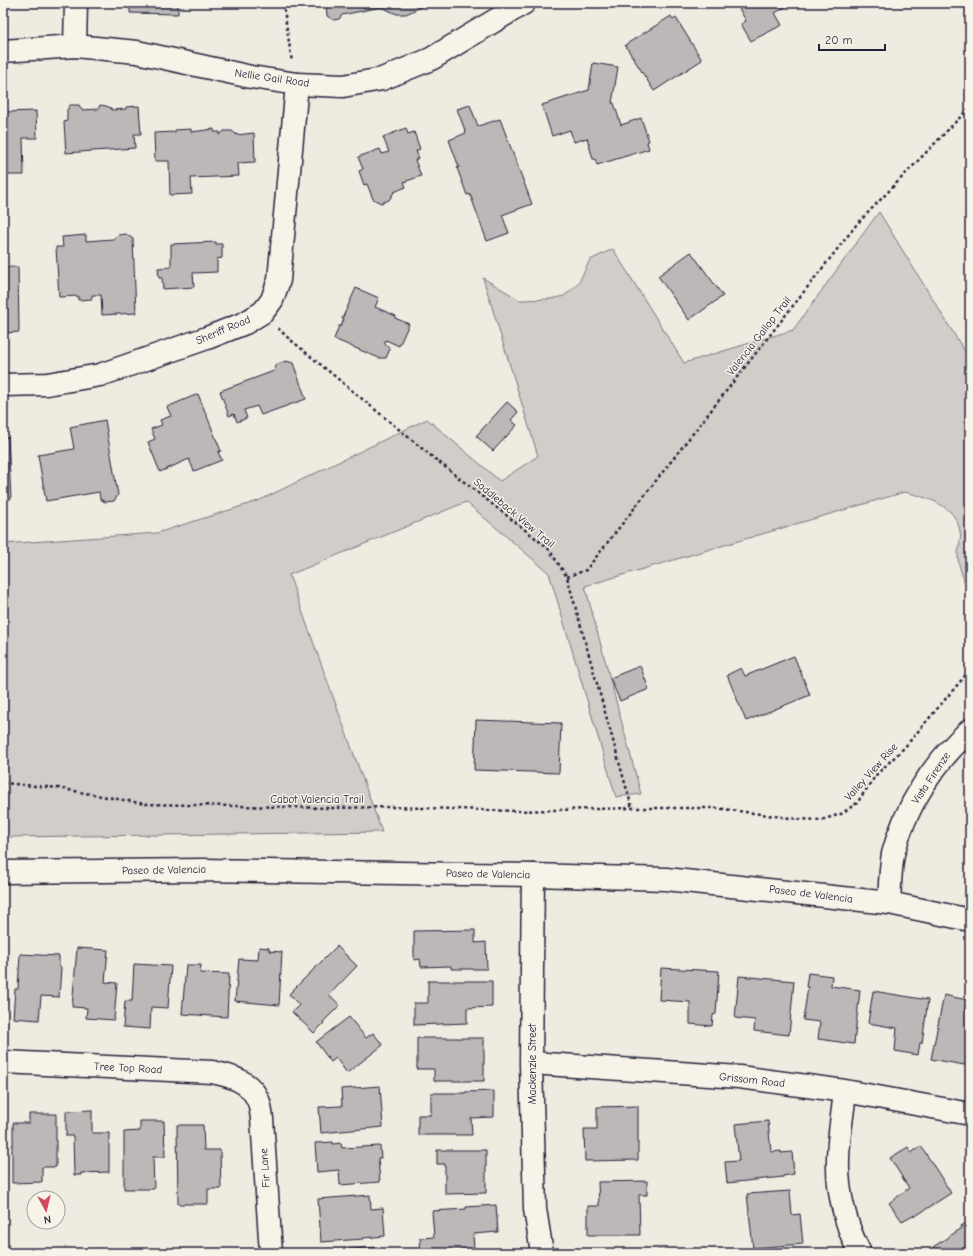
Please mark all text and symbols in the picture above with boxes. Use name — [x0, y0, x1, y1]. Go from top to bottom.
scale bar — [819, 26, 885, 52]
text: 20 m — [825, 33, 853, 47]
street label: Nellie Gail Road — [234, 66, 310, 90]
street label: Valencia Gallop Trail — [724, 294, 794, 378]
street label: Sheriff Road — [194, 313, 252, 347]
street label: Saddleback View Trail — [471, 475, 557, 551]
street label: Valley View Rise — [842, 740, 901, 804]
street label: Vista Firenze — [909, 749, 953, 806]
street label: Cabot Valencia Trail — [270, 793, 364, 806]
street label: Paseo de Valencia — [122, 863, 206, 877]
street label: Paseo de Valencia — [446, 867, 530, 881]
street label: Paseo de Valencia — [768, 882, 854, 906]
street label: Mackenzie Street — [526, 1023, 539, 1104]
street label: Tree Top Road — [94, 1060, 163, 1076]
street label: Grissom Road — [718, 1070, 786, 1090]
street label: Fir Lane — [257, 1147, 273, 1188]
north arrow — [26, 1190, 66, 1230]
text: N — [43, 1212, 52, 1226]

